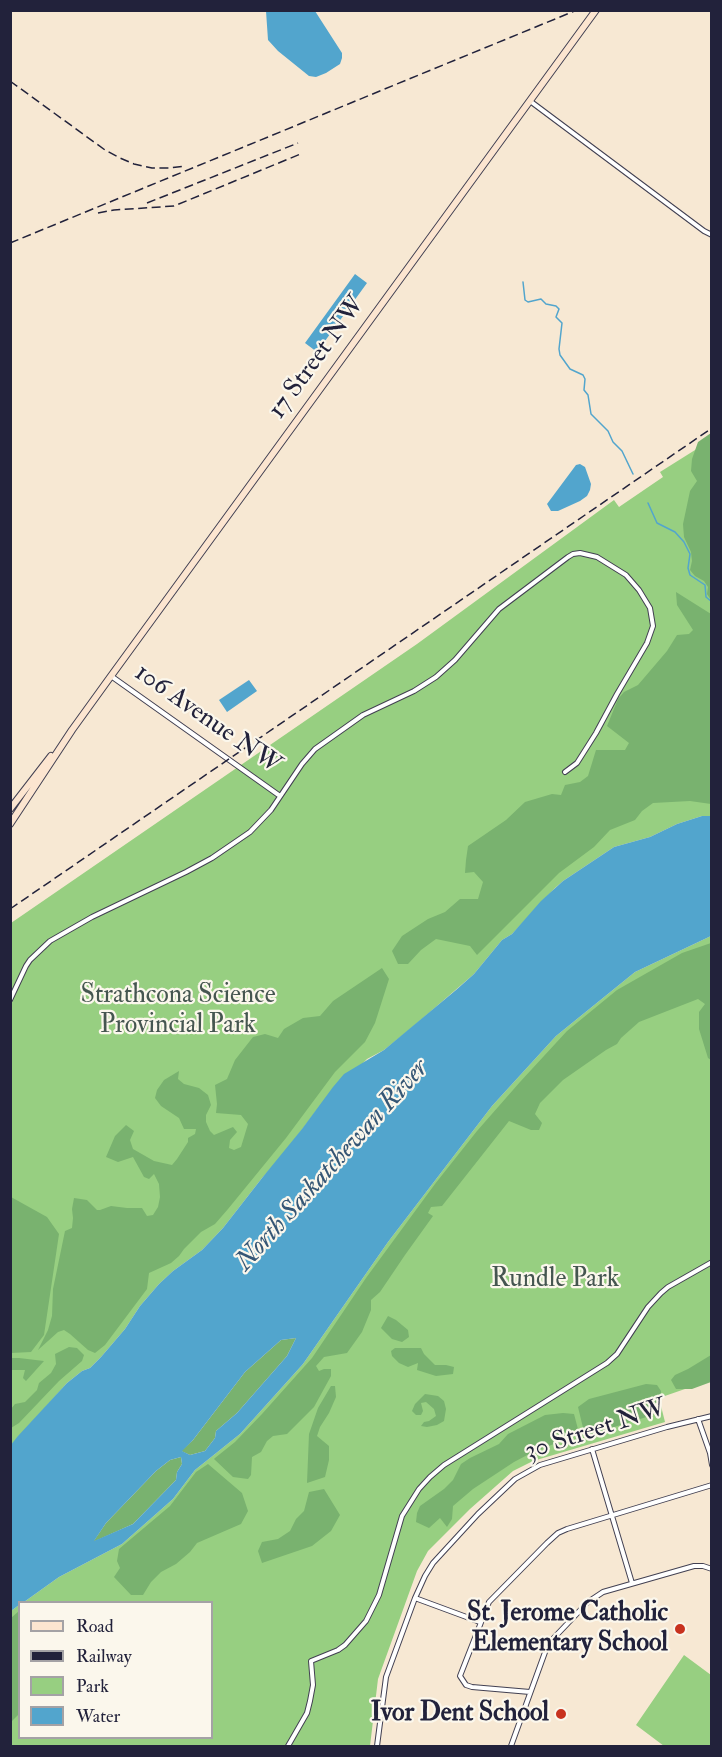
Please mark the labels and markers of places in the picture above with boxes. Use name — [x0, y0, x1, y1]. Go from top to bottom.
place label: St. Jerome Catholic Elementary School — [467, 1598, 668, 1660]
marker: St. Jerome Catholic Elementary School — [673, 1622, 687, 1636]
place label: Ivor Dent School — [371, 1698, 549, 1730]
marker: Ivor Dent School — [554, 1707, 568, 1721]

